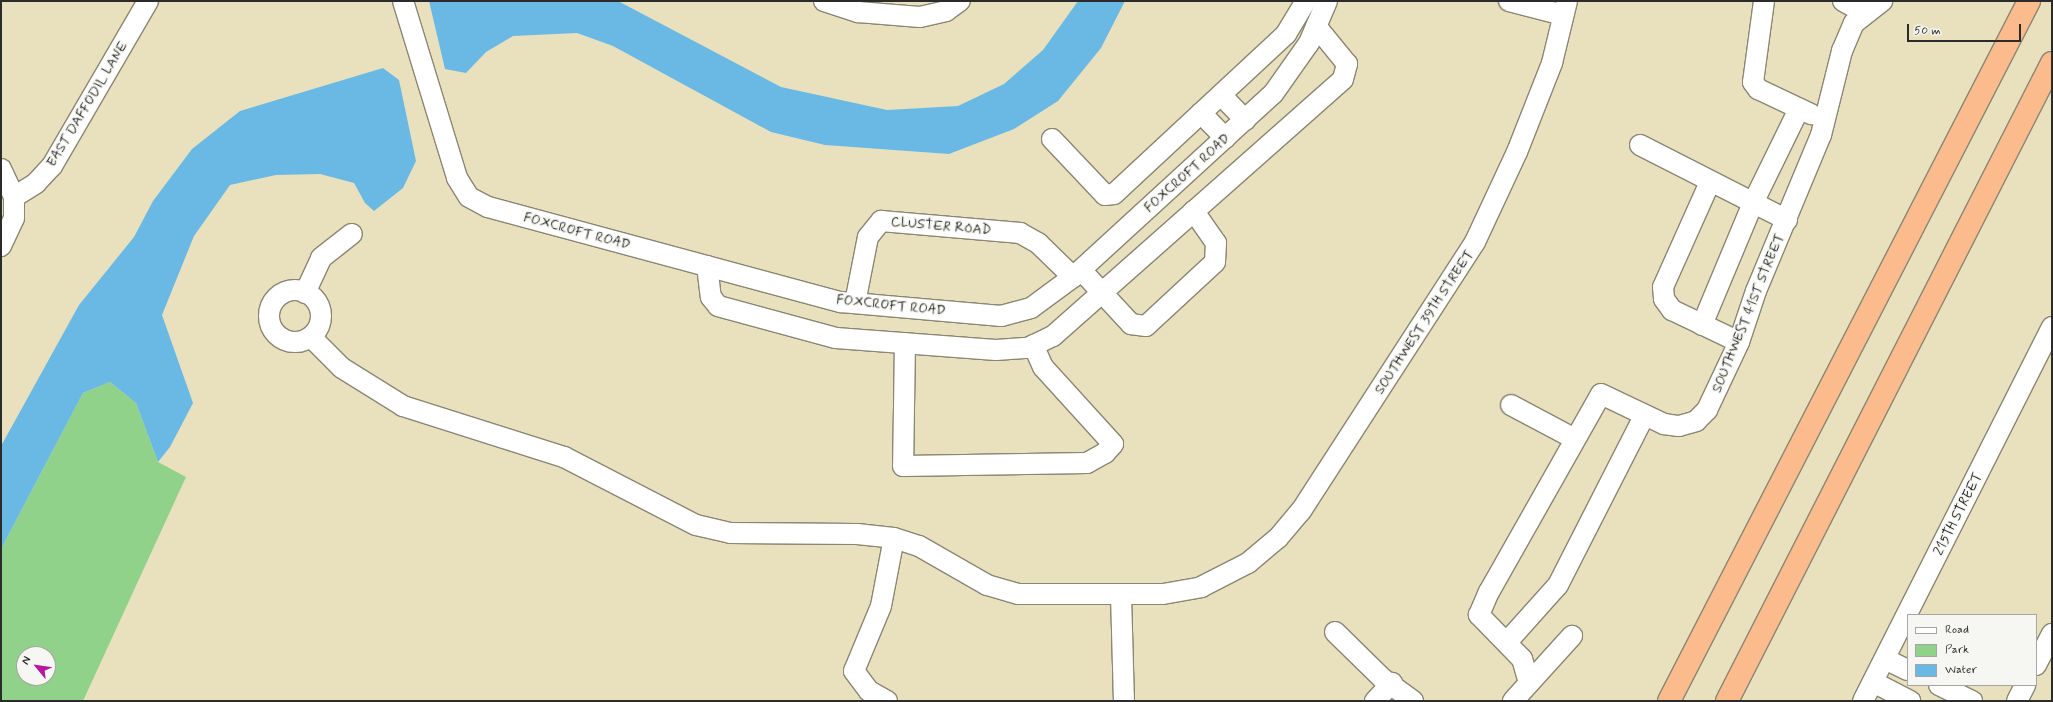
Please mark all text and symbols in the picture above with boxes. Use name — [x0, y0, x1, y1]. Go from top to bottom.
scale bar — [1909, 16, 2023, 42]
text: 50 m — [1914, 23, 1941, 39]
street label: EAST DAFFODIL LANE — [43, 39, 131, 169]
street label: FOXCROFT ROAD — [1141, 130, 1233, 216]
street label: FOXCROFT ROAD — [522, 209, 632, 253]
street label: CLUSTER ROAD — [891, 213, 991, 239]
street label: SOUTHWEST 41ST STREET — [1708, 230, 1788, 396]
street label: SOUTHWEST 39TH STREET — [1371, 246, 1477, 398]
street label: FOXCROFT ROAD — [836, 291, 946, 319]
street label: 215TH STREET — [1930, 469, 1986, 559]
legend — [1907, 614, 2037, 686]
text: Road — [1945, 622, 1969, 638]
text: Park — [1945, 642, 1969, 658]
north arrow — [16, 646, 56, 686]
text: N — [18, 654, 34, 667]
text: Water — [1945, 662, 1977, 678]

